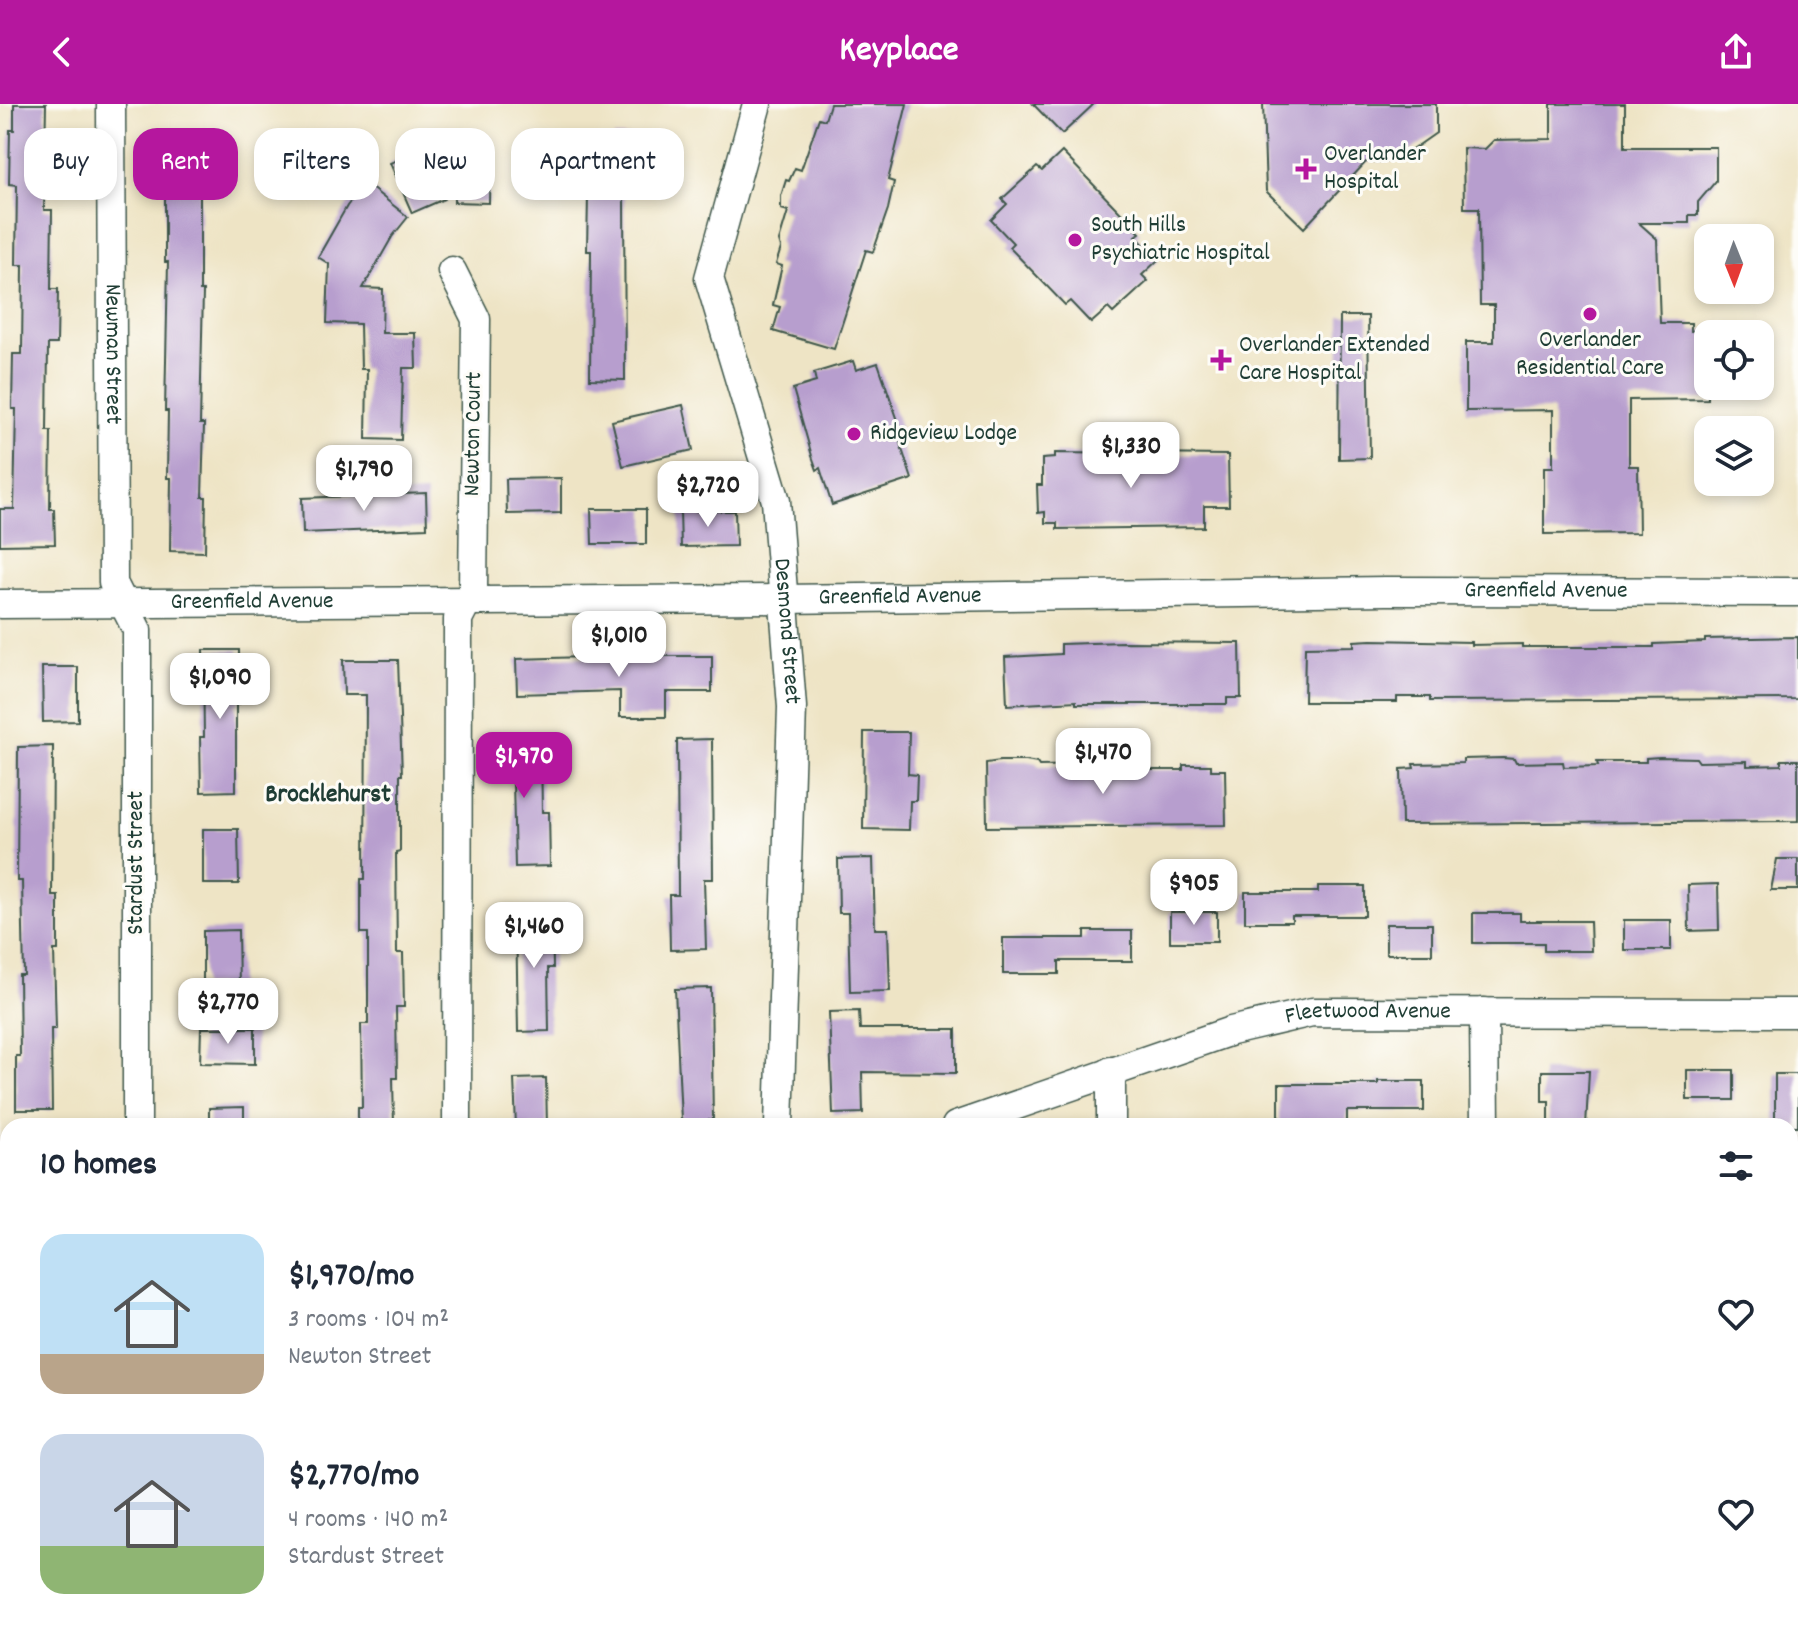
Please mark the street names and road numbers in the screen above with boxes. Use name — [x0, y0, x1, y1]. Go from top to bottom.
street label: Newman Street — [95, 284, 129, 425]
street label: Newton Court — [456, 371, 492, 497]
street label: Desmond Street — [763, 557, 809, 706]
street label: Greenfield Avenue — [1464, 574, 1628, 609]
street label: Greenfield Avenue — [818, 579, 982, 616]
street label: Greenfield Avenue — [170, 585, 334, 620]
street label: Stardust Street — [120, 791, 154, 935]
street label: Fleetwood Avenue — [1282, 995, 1451, 1035]

